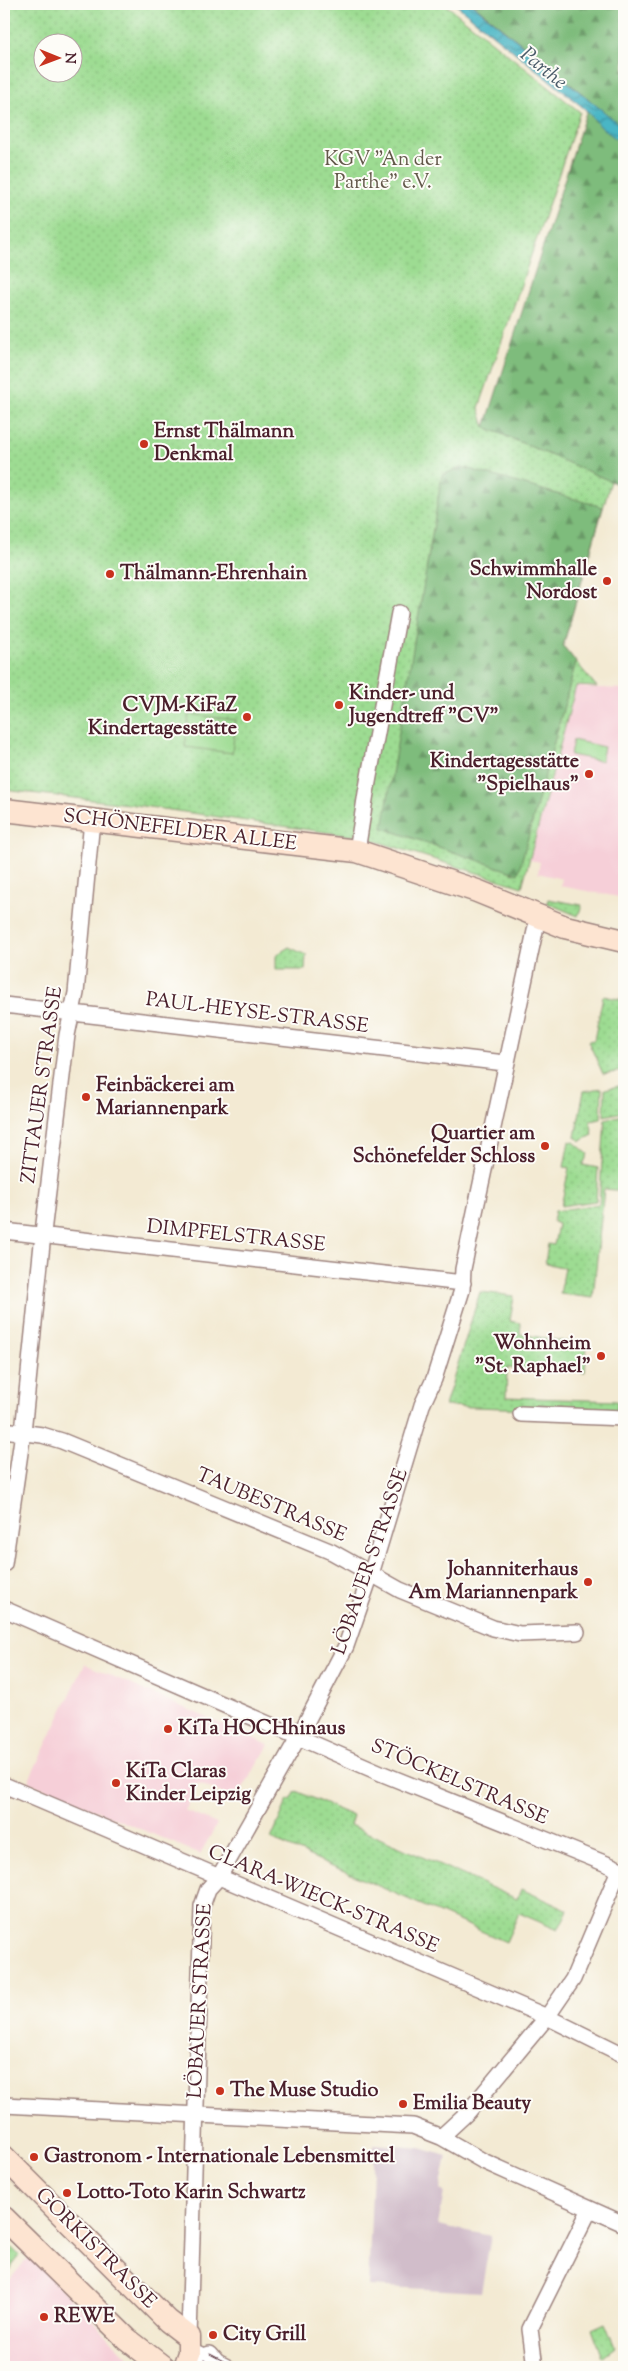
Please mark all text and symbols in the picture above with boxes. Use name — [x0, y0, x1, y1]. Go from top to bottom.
north arrow — [32, 32, 82, 82]
water label: Parthe — [513, 41, 573, 97]
text: N — [59, 52, 79, 64]
park label: KGV "An der Parthe" e.V. — [324, 146, 442, 198]
place label: Ernst Thälmann Denkmal — [154, 418, 295, 470]
marker: Ernst Thälmann Denkmal — [138, 438, 150, 450]
place label: Schwimmhalle Nordost — [470, 556, 597, 608]
place label: Thälmann-Ehrenhain — [120, 560, 307, 589]
marker: Thälmann-Ehrenhain — [104, 568, 116, 580]
marker: Schwimmhalle Nordost — [601, 575, 613, 587]
place label: Kinder- und Jugendtreff "CV" — [347, 680, 499, 732]
place label: CVJM-KiFaZ Kindertagesstätte — [88, 692, 238, 744]
marker: Kinder- und Jugendtreff "CV" — [333, 699, 345, 711]
marker: CVJM-KiFaZ Kindertagesstätte — [241, 711, 253, 723]
place label: Kindertagesstätte "Spielhaus" — [430, 748, 579, 800]
marker: Kindertagesstätte "Spielhaus" — [583, 768, 595, 780]
street label: SCHÖNEFELDER ALLEE — [62, 801, 298, 860]
street label: ZITTAUER STRASSE — [15, 985, 71, 1185]
street label: PAUL-HEYSE-STRASSE — [144, 986, 370, 1042]
place label: Feinbäckerei am Mariannenpark — [96, 1072, 235, 1124]
marker: Feinbäckerei am Mariannenpark — [80, 1091, 92, 1103]
place label: Quartier am Schönefelder Schloss — [353, 1120, 535, 1172]
marker: Quartier am Schönefelder Schloss — [539, 1140, 551, 1152]
street label: DIMPFELSTRASSE — [145, 1213, 327, 1261]
place label: Wohnheim "St. Raphael" — [475, 1330, 591, 1382]
marker: Wohnheim "St. Raphael" — [595, 1350, 607, 1362]
street label: TAUBESTRASSE — [191, 1461, 351, 1551]
street label: LÖBAUER STRASSE — [325, 1465, 417, 1659]
place label: Johanniterhaus Am Mariannenpark — [409, 1556, 578, 1608]
marker: Johanniterhaus Am Mariannenpark — [582, 1576, 594, 1588]
place label: KiTa HOCHhinaus — [178, 1715, 345, 1744]
marker: KiTa HOCHhinaus — [162, 1723, 174, 1735]
street label: STÖCKELSTRASSE — [366, 1732, 553, 1833]
place label: KiTa Claras Kinder Leipzig — [126, 1758, 251, 1810]
marker: KiTa Claras Kinder Leipzig — [110, 1777, 122, 1789]
street label: CLARA-WIECK-STRASSE — [203, 1838, 443, 1962]
street label: LÖBAUER STRASSE — [180, 1903, 221, 2099]
place label: The Muse Studio — [230, 2077, 378, 2106]
marker: The Muse Studio — [214, 2085, 226, 2097]
place label: Emilia Beauty — [413, 2090, 531, 2119]
marker: Emilia Beauty — [397, 2098, 409, 2110]
place label: Gastronom - Internationale Lebensmittel — [44, 2143, 395, 2172]
marker: Gastronom - Internationale Lebensmittel — [28, 2151, 40, 2163]
place label: Lotto-Toto Karin Schwartz — [77, 2179, 306, 2208]
street label: GORKISTRASSE — [28, 2182, 162, 2316]
marker: Lotto-Toto Karin Schwartz — [61, 2187, 73, 2199]
place label: REWE — [54, 2303, 116, 2332]
marker: REWE — [38, 2311, 50, 2323]
place label: City Grill — [223, 2321, 307, 2350]
marker: City Grill — [207, 2329, 219, 2341]

